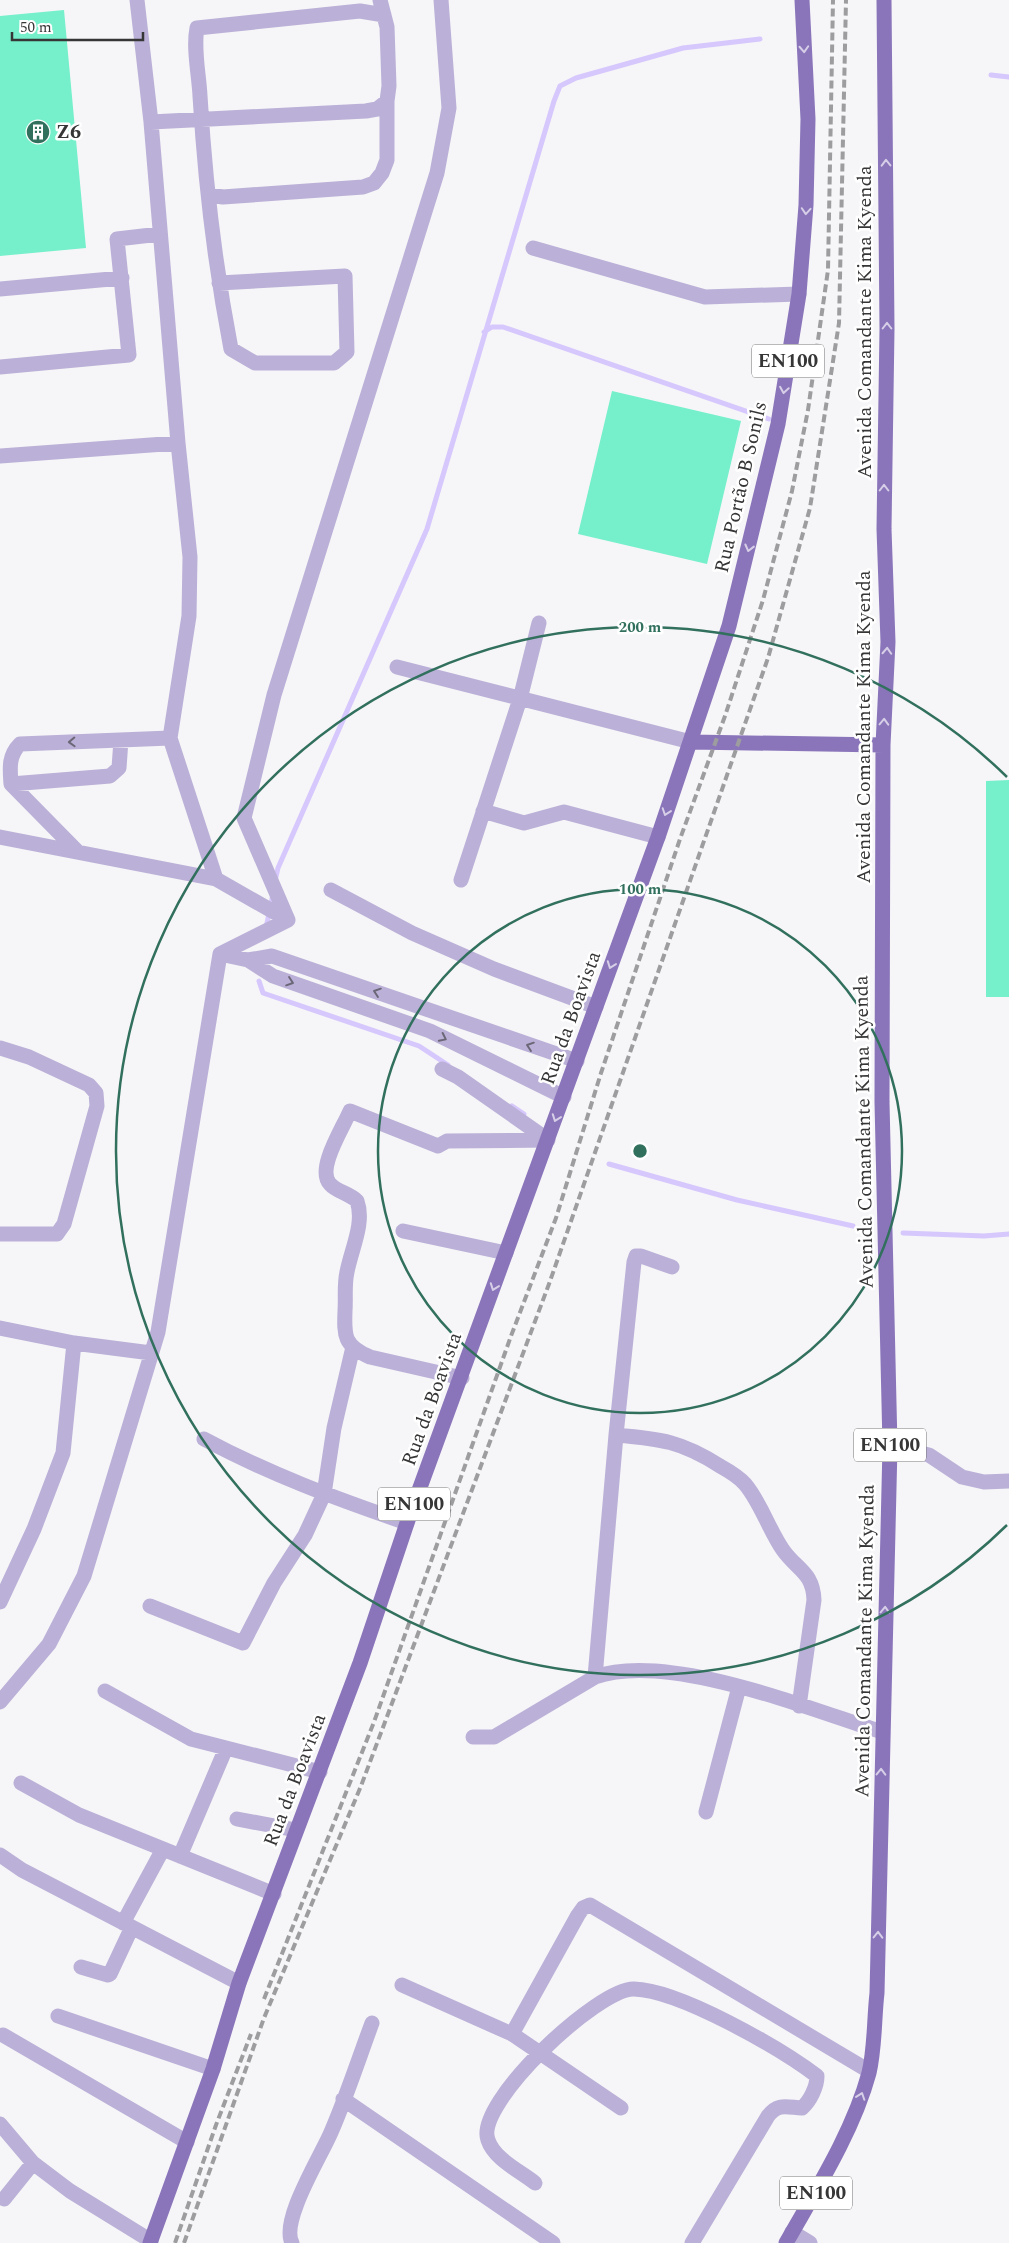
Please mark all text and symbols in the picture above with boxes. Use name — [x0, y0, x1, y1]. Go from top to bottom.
scale bar — [12, 10, 144, 42]
text: 50 m — [20, 16, 52, 39]
one-way arrow — [799, 45, 810, 53]
place label: Z6 — [56, 117, 81, 147]
building icon: Z6 — [25, 119, 51, 145]
one-way arrow — [881, 159, 891, 167]
street label: Avenida Comandante Kima Kyenda — [850, 165, 880, 479]
one-way arrow — [800, 207, 811, 215]
one-way arrow — [882, 322, 892, 330]
road number: EN100 — [752, 344, 824, 378]
one-way arrow — [779, 385, 789, 394]
street label: Rua Portão B Sonils — [707, 398, 775, 576]
one-way arrow — [879, 484, 889, 492]
one-way arrow — [744, 544, 754, 552]
street label: Avenida Comandante Kima Kyenda — [849, 570, 879, 884]
text: 200 m — [619, 616, 662, 639]
one-way arrow — [882, 646, 893, 654]
one-way arrow — [878, 718, 889, 726]
one-way arrow — [68, 737, 76, 747]
one-way arrow — [662, 808, 672, 816]
text: 100 m — [619, 878, 662, 901]
street label: Rua da Boavista — [533, 947, 609, 1089]
one-way arrow — [607, 960, 617, 969]
street label: Avenida Comandante Kima Kyenda — [846, 975, 882, 1289]
one-way arrow — [286, 976, 294, 986]
one-way arrow — [373, 988, 382, 998]
one-way arrow — [438, 1032, 447, 1042]
one-way arrow — [527, 1041, 535, 1051]
one-way arrow — [552, 1113, 562, 1122]
centre of rings — [631, 1142, 649, 1160]
one-way arrow — [490, 1282, 500, 1291]
street label: Rua da Boavista — [394, 1328, 470, 1470]
road number: EN100 — [854, 1428, 926, 1462]
street label: Avenida Comandante Kima Kyenda — [847, 1484, 883, 1798]
road number: EN100 — [378, 1488, 450, 1520]
one-way arrow — [880, 1606, 890, 1614]
street label: Rua da Boavista — [256, 1709, 334, 1851]
one-way arrow — [876, 1768, 886, 1776]
one-way arrow — [873, 1930, 883, 1938]
one-way arrow — [855, 2092, 865, 2100]
road number: EN100 — [780, 2176, 852, 2210]

